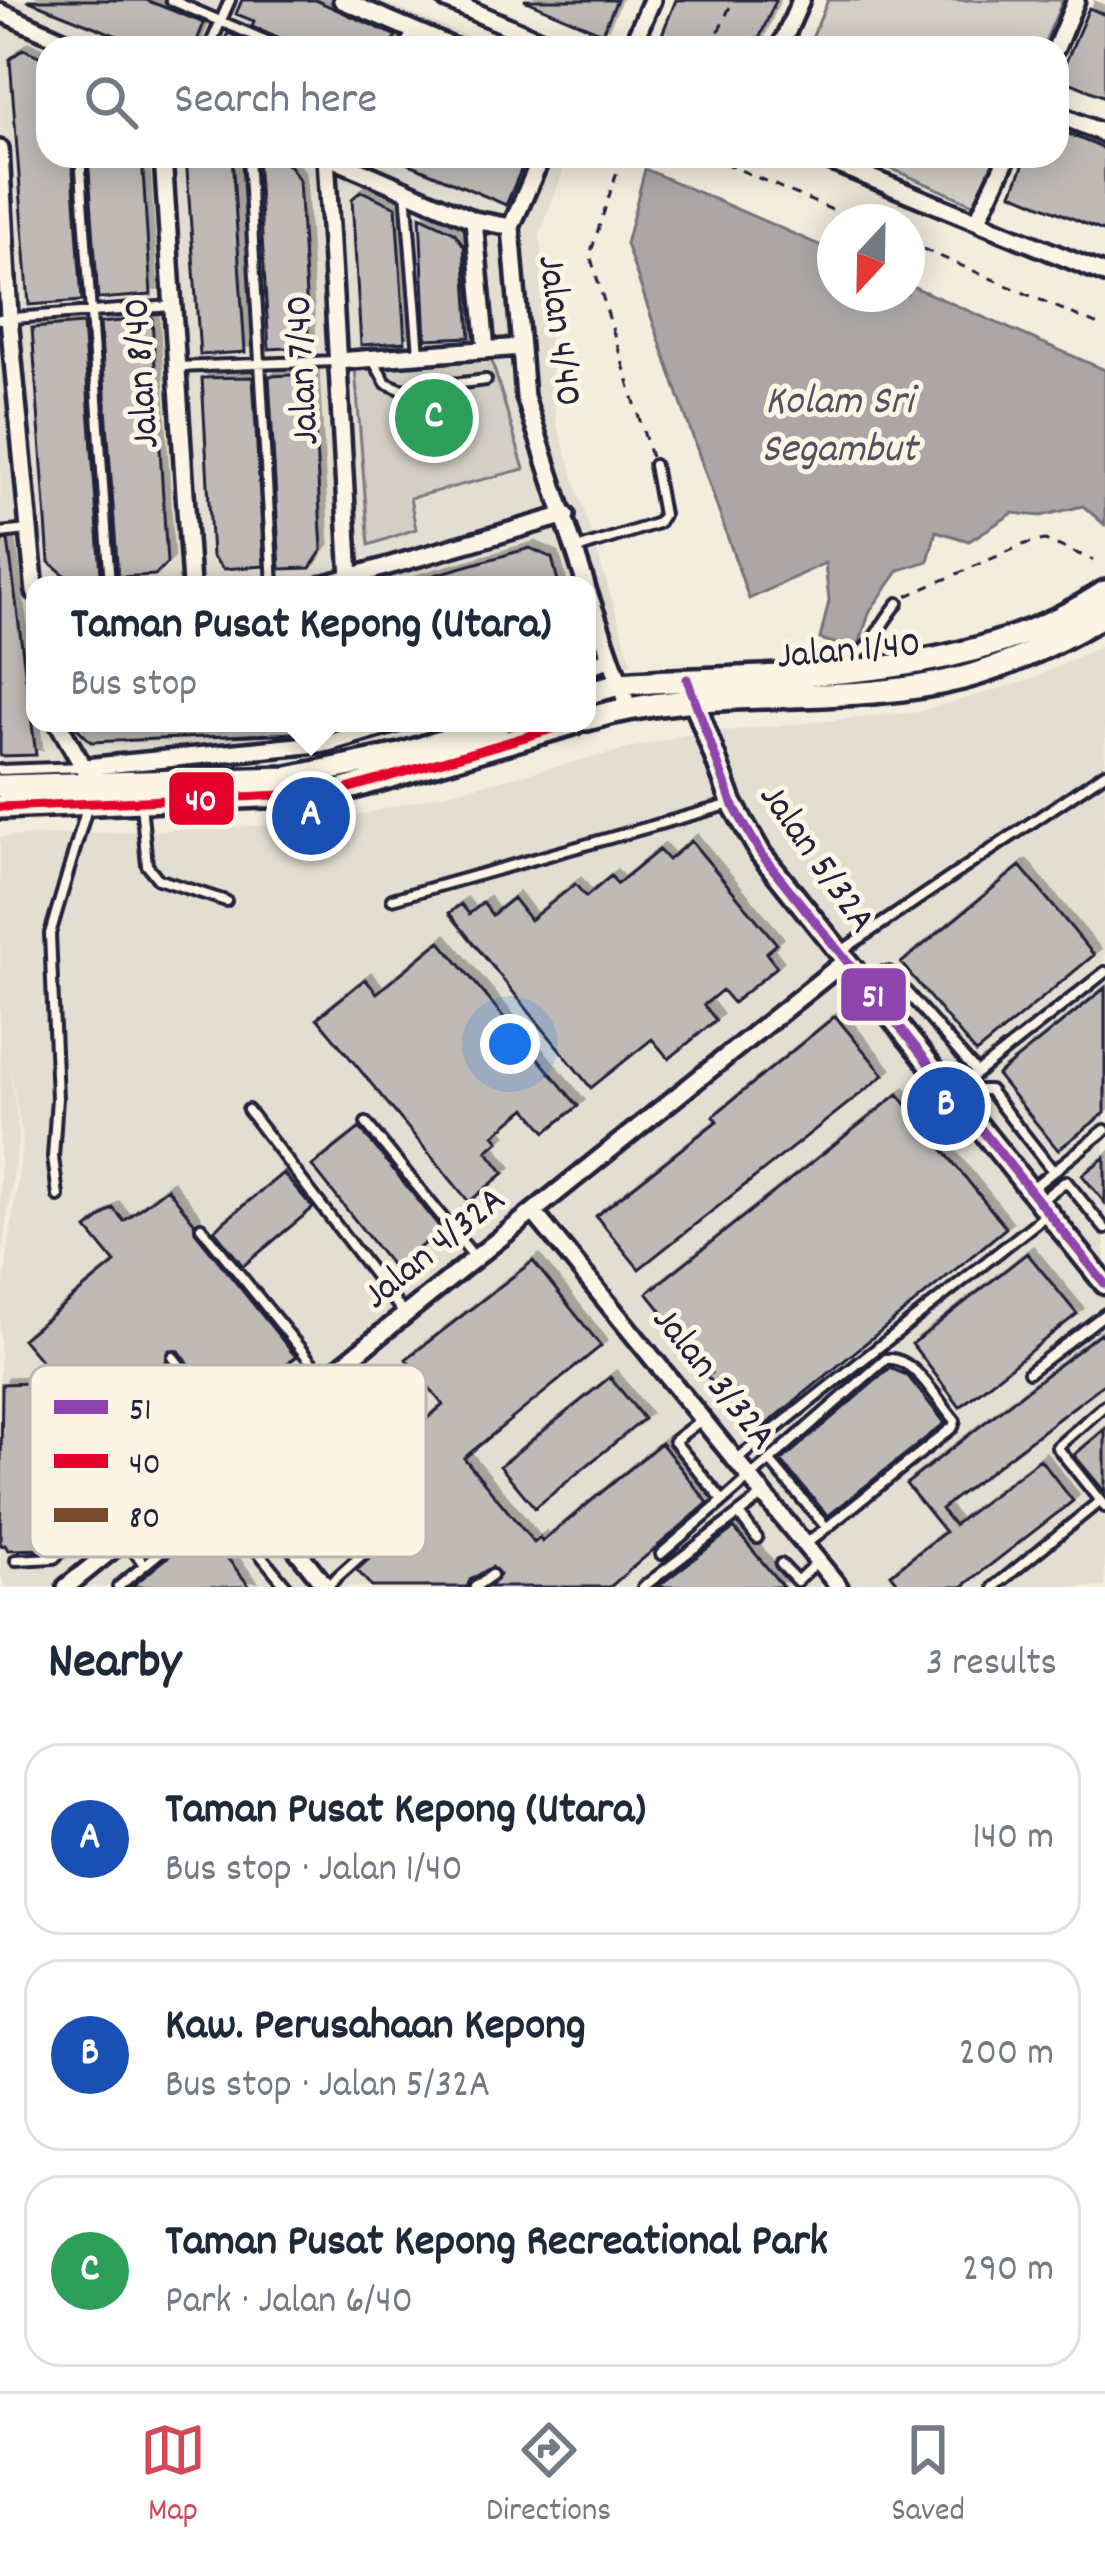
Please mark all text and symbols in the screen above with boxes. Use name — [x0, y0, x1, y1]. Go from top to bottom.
search box — [36, 36, 1069, 168]
icon: search — [78, 69, 144, 135]
text: Search here — [174, 70, 377, 134]
north arrow — [817, 204, 925, 312]
street label: Jalan 4/40 — [520, 252, 594, 410]
street label: Jalan 7/40 — [274, 293, 336, 447]
street label: Jalan 8/40 — [111, 296, 177, 450]
pin: C — [395, 373, 473, 463]
water label: Kolam Sri Segambut — [761, 374, 920, 482]
popup — [26, 576, 596, 732]
text: Taman Pusat Kepong (Utara) — [71, 595, 551, 659]
street label: Jalan 1/40 — [775, 619, 923, 687]
text: Bus stop — [71, 659, 197, 714]
line badge: 40 — [167, 770, 236, 827]
pin: A — [272, 771, 350, 861]
street label: Jalan 5/32A — [743, 774, 887, 946]
text: 40 — [185, 780, 217, 827]
line badge: 51 — [839, 966, 908, 1023]
text: 51 — [862, 976, 884, 1023]
your location — [480, 1014, 540, 1074]
pin: B — [907, 1061, 985, 1151]
street label: Jalan 4/32A — [353, 1175, 519, 1325]
street label: Jalan 3/32A — [637, 1296, 787, 1464]
legend — [30, 1365, 426, 1557]
text: 51 — [129, 1389, 152, 1436]
text: 40 — [129, 1443, 161, 1490]
text: 80 — [129, 1497, 160, 1544]
text: Nearby — [48, 1629, 181, 1701]
text: 3 results — [926, 1638, 1057, 1693]
text: Taman Pusat Kepong (Utara) — [165, 1780, 646, 1844]
text: A — [79, 1812, 101, 1867]
text: 140 m — [972, 1812, 1054, 1867]
text: Bus stop · Jalan 1/40 — [165, 1844, 463, 1899]
text: Kaw. Perusahaan Kepong — [165, 1996, 586, 2060]
text: B — [81, 2028, 99, 2083]
text: 200 m — [959, 2028, 1054, 2083]
text: Bus stop · Jalan 5/32A — [165, 2060, 490, 2115]
text: Taman Pusat Kepong Recreational Park — [165, 2212, 828, 2276]
text: C — [80, 2244, 100, 2299]
text: 290 m — [962, 2244, 1054, 2299]
text: Park · Jalan 6/40 — [165, 2276, 413, 2331]
tab: Map — [140, 2417, 206, 2536]
tab: Directions — [486, 2417, 611, 2536]
tab: Saved — [891, 2417, 965, 2536]

